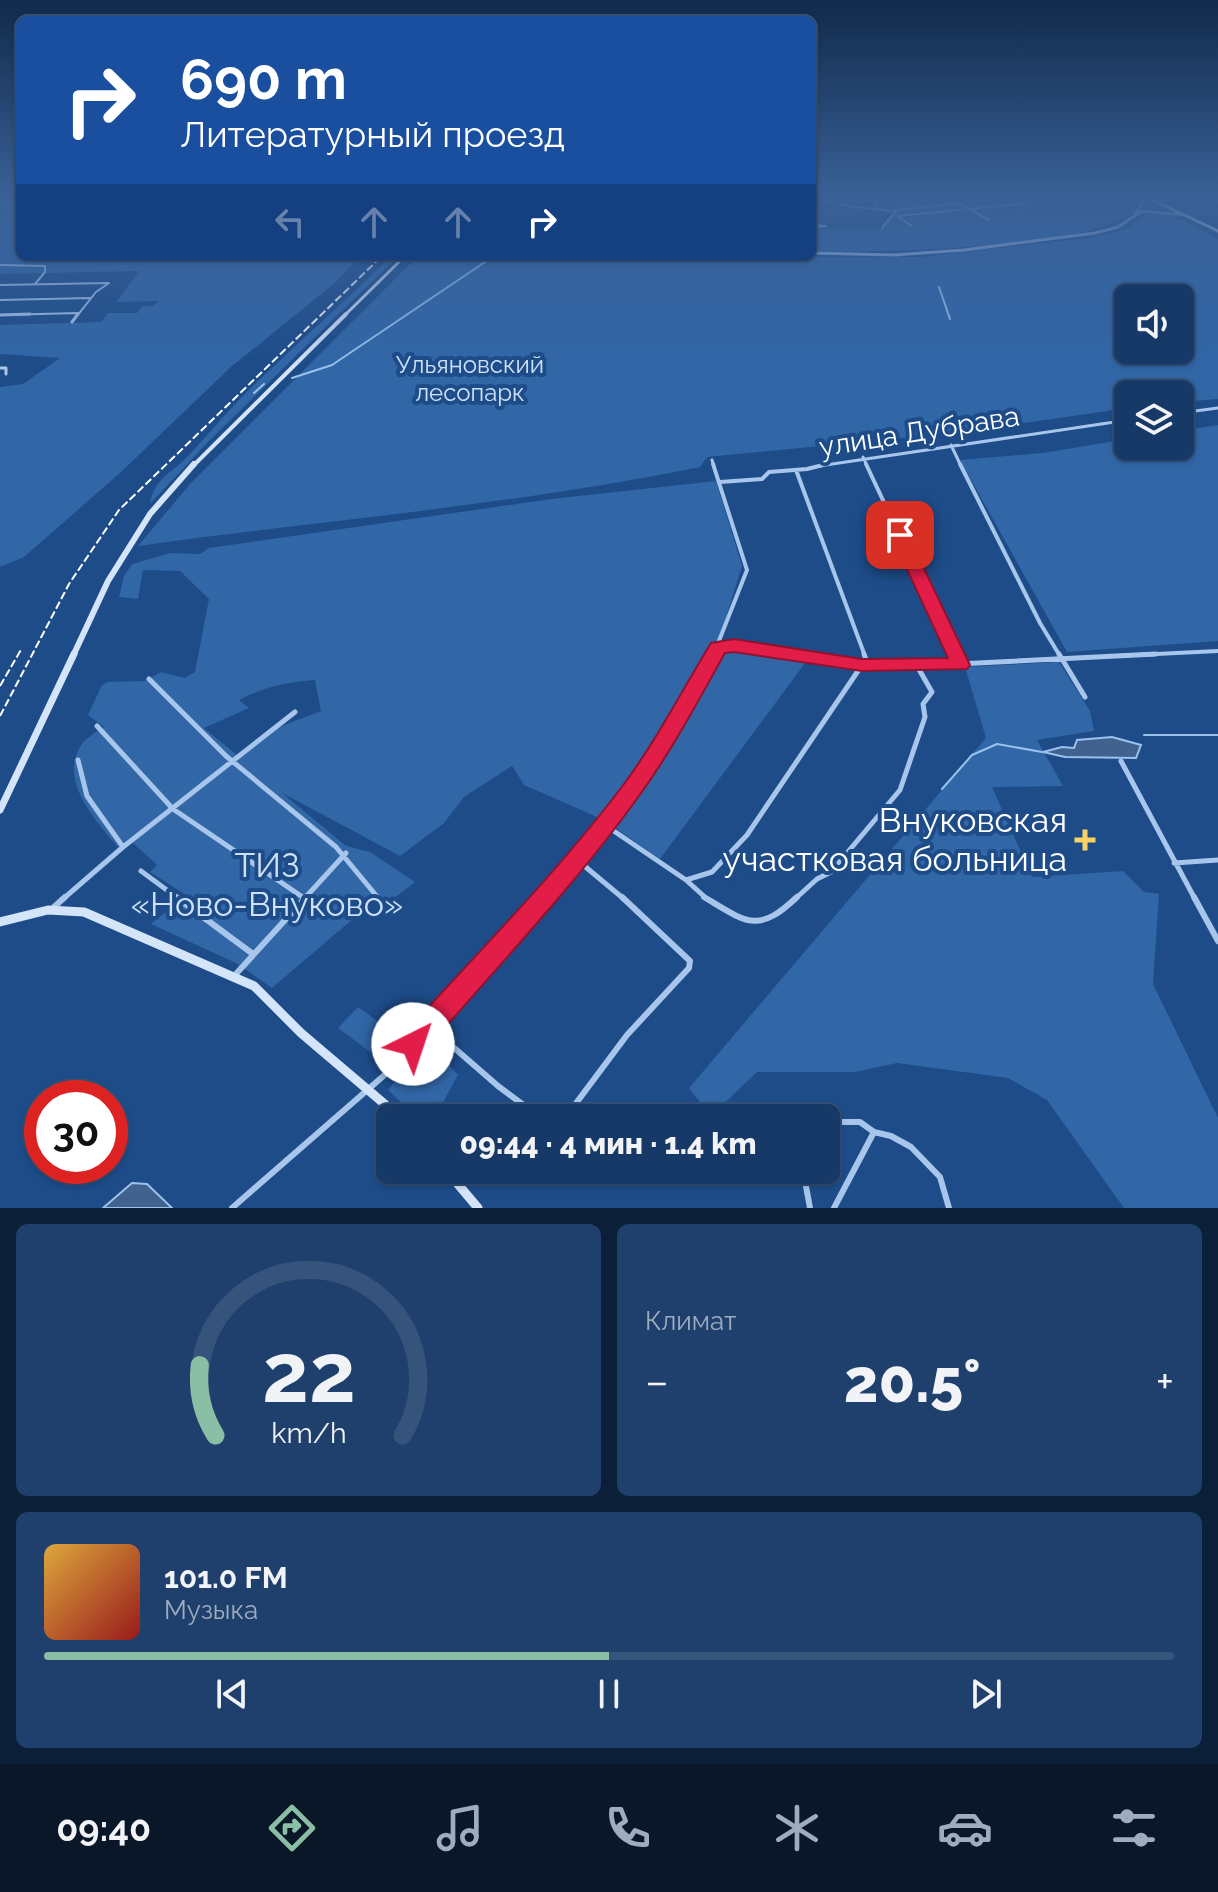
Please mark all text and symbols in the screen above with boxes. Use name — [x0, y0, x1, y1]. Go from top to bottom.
text: 690 m — [180, 46, 347, 112]
icon: right — [48, 48, 152, 152]
text: Литературный проезд — [180, 113, 565, 155]
icon: left — [268, 200, 312, 244]
icon: ahead — [352, 200, 396, 244]
icon: ahead — [436, 200, 480, 244]
icon: right — [520, 200, 564, 244]
map controls — [1114, 284, 1194, 460]
button: sound — [1114, 284, 1194, 364]
park label: Ульяновский лесопарк — [396, 350, 544, 407]
button: layers — [1114, 380, 1194, 460]
street label: улица Дубрава — [817, 399, 1022, 464]
pin — [866, 501, 934, 569]
icon: arrive — [878, 513, 922, 557]
place label: Внуковская участковая больница — [723, 800, 1067, 879]
marker: Внуковская участковая больница — [1074, 829, 1096, 851]
park label: ТИЗ «Ново-Внуково» — [131, 845, 403, 924]
position arrow — [371, 1002, 455, 1086]
speed limit sign: 30 — [24, 1080, 128, 1184]
text: 09:44 · 4 мин · 1.4 km — [460, 1126, 756, 1161]
text: Климат — [645, 1306, 736, 1336]
text: 22 — [262, 1324, 355, 1421]
text: 20.5° — [844, 1346, 981, 1416]
text: − — [645, 1356, 669, 1407]
text: + — [1156, 1356, 1174, 1407]
text: km/h — [271, 1416, 346, 1450]
text: 101.0 FM — [164, 1560, 288, 1595]
text: Музыка — [164, 1595, 258, 1625]
icon: previous — [210, 1672, 254, 1716]
icon: pause — [587, 1672, 631, 1716]
icon: next — [964, 1672, 1008, 1716]
icon: directions — [264, 1800, 320, 1856]
icon: music — [432, 1800, 488, 1856]
icon: phone — [600, 1800, 656, 1856]
icon: climate — [769, 1800, 825, 1856]
icon: car — [937, 1800, 993, 1856]
icon: filters — [1106, 1800, 1162, 1856]
text: 09:40 — [56, 1807, 151, 1849]

